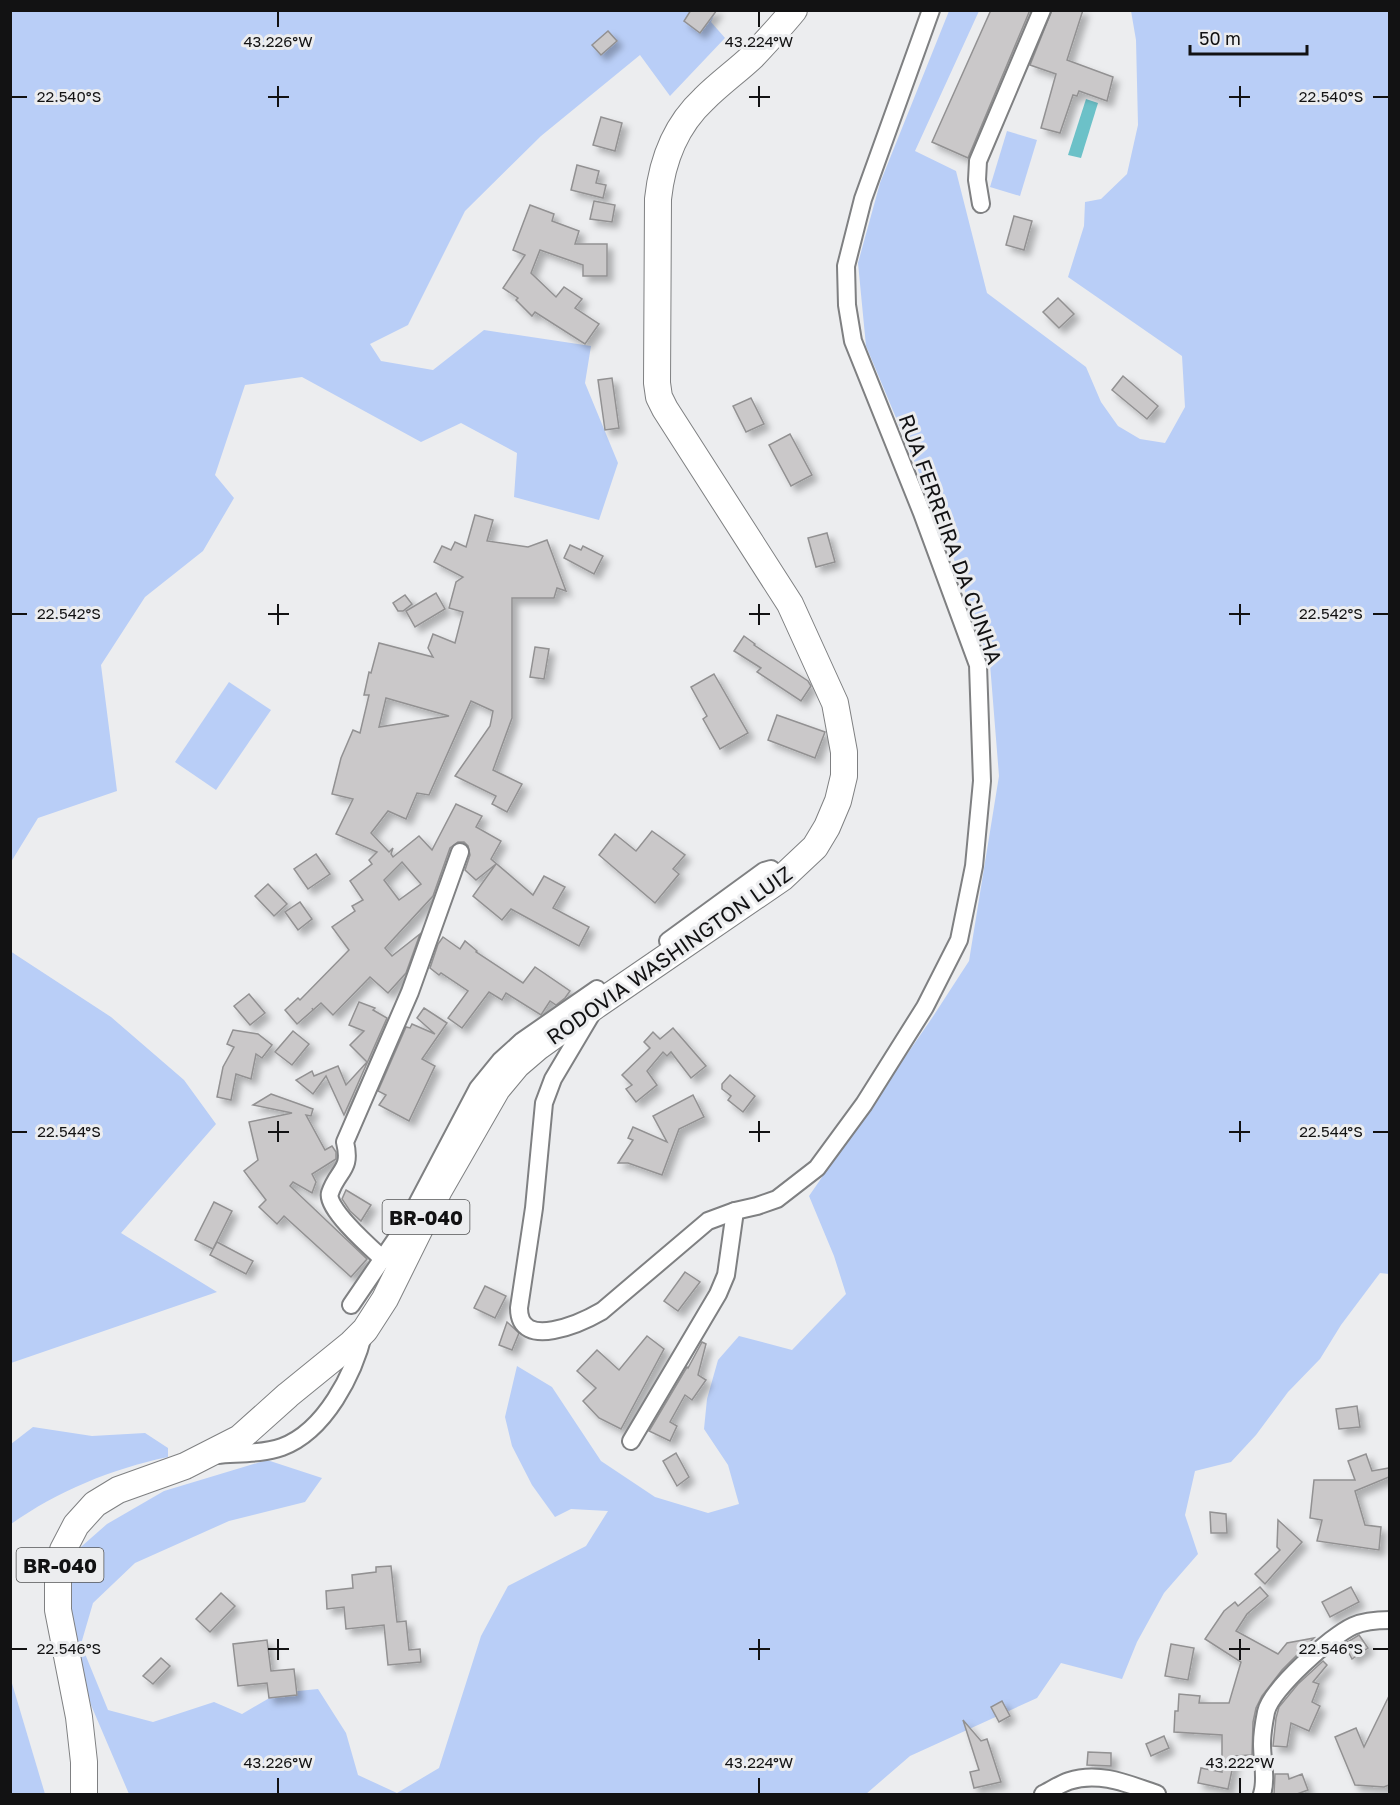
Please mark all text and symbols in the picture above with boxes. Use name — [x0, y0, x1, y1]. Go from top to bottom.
scale bar — [1190, 18, 1307, 56]
text: 50 m — [1199, 27, 1241, 49]
text: 43.226°W — [243, 32, 313, 50]
text: 43.224°W — [725, 32, 793, 50]
text: 22.540°S — [37, 87, 101, 105]
text: 22.540°S — [1299, 87, 1363, 105]
street label: RUA FERREIRA DA CUNHA — [894, 410, 1008, 668]
text: 22.542°S — [37, 604, 101, 622]
text: 22.542°S — [1299, 604, 1363, 622]
street label: RODOVIA WASHINGTON LUIZ — [541, 860, 797, 1050]
text: 22.544°S — [37, 1122, 101, 1140]
text: 22.544°S — [1299, 1122, 1363, 1140]
road number: BR-040 — [382, 1200, 470, 1234]
road number: BR-040 — [16, 1548, 104, 1582]
text: 22.546°S — [37, 1639, 101, 1657]
text: 22.546°S — [1299, 1639, 1363, 1657]
text: 43.226°W — [243, 1753, 313, 1771]
text: 43.224°W — [725, 1753, 793, 1771]
text: 43.222°W — [1206, 1753, 1274, 1771]

